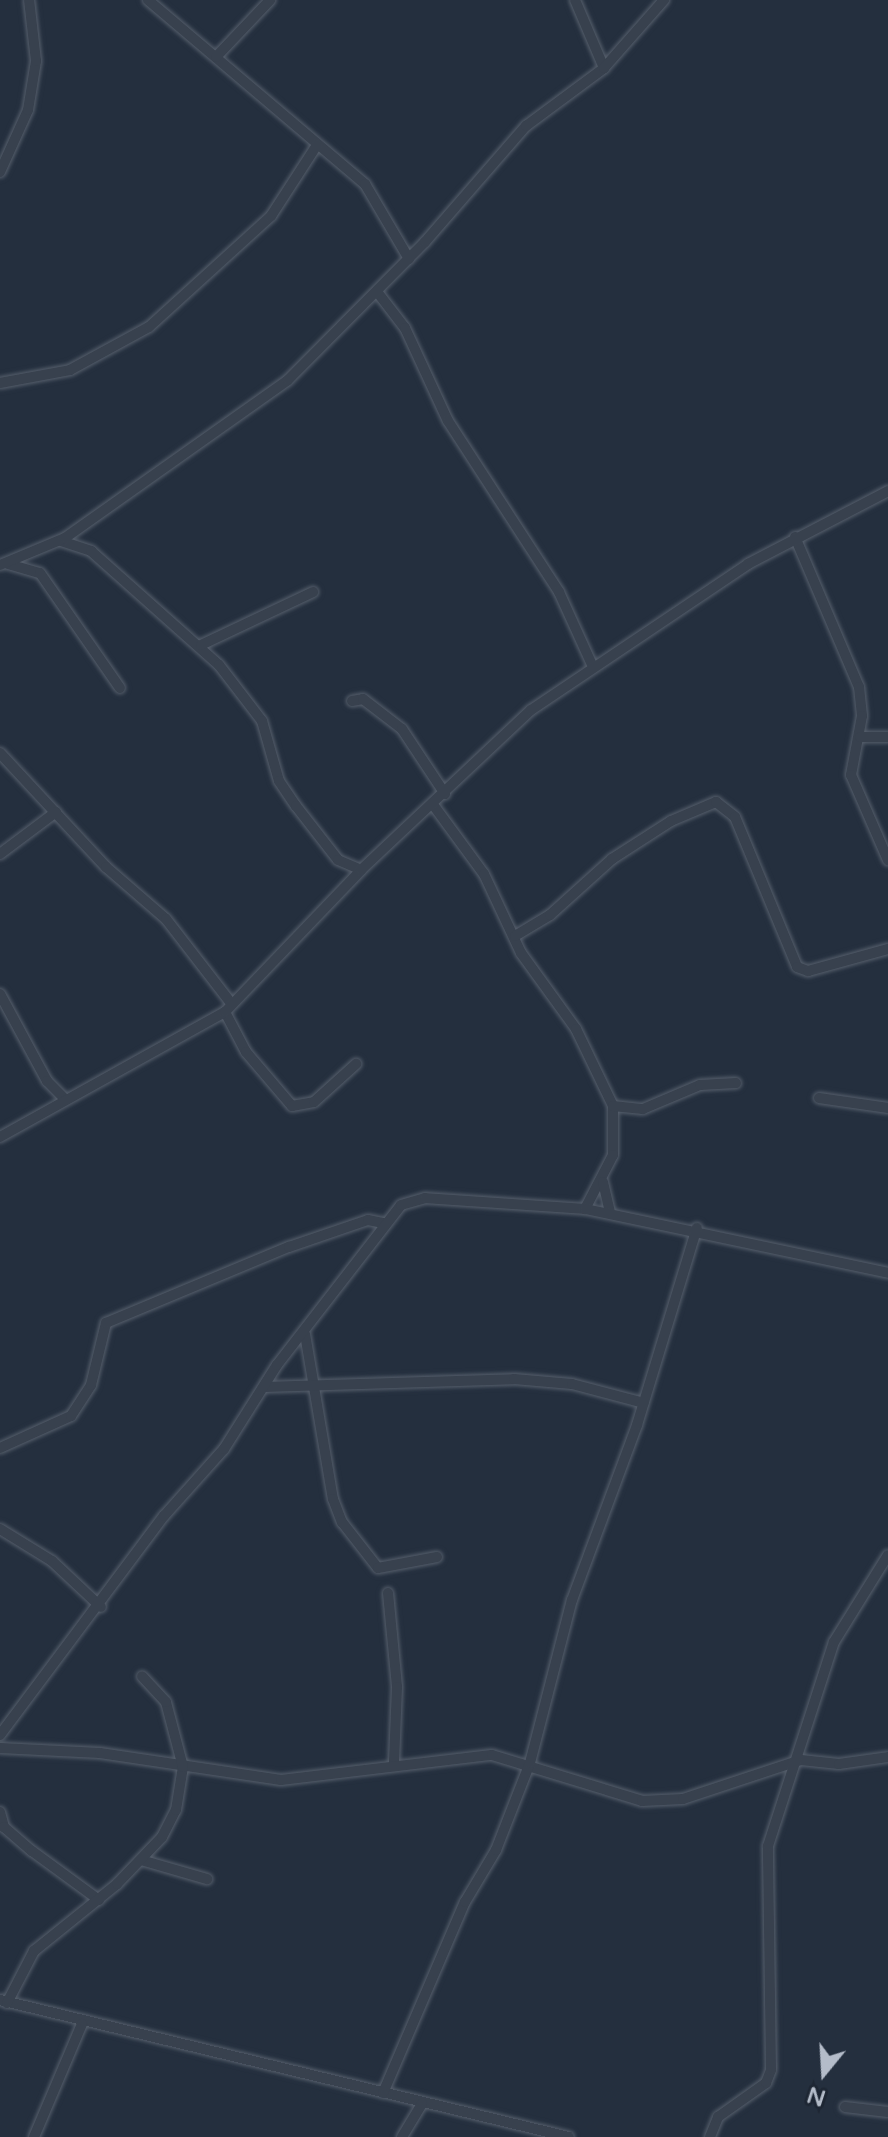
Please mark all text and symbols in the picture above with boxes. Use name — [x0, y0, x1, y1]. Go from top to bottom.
north arrow — [784, 2033, 864, 2113]
text: N — [804, 2081, 829, 2111]

